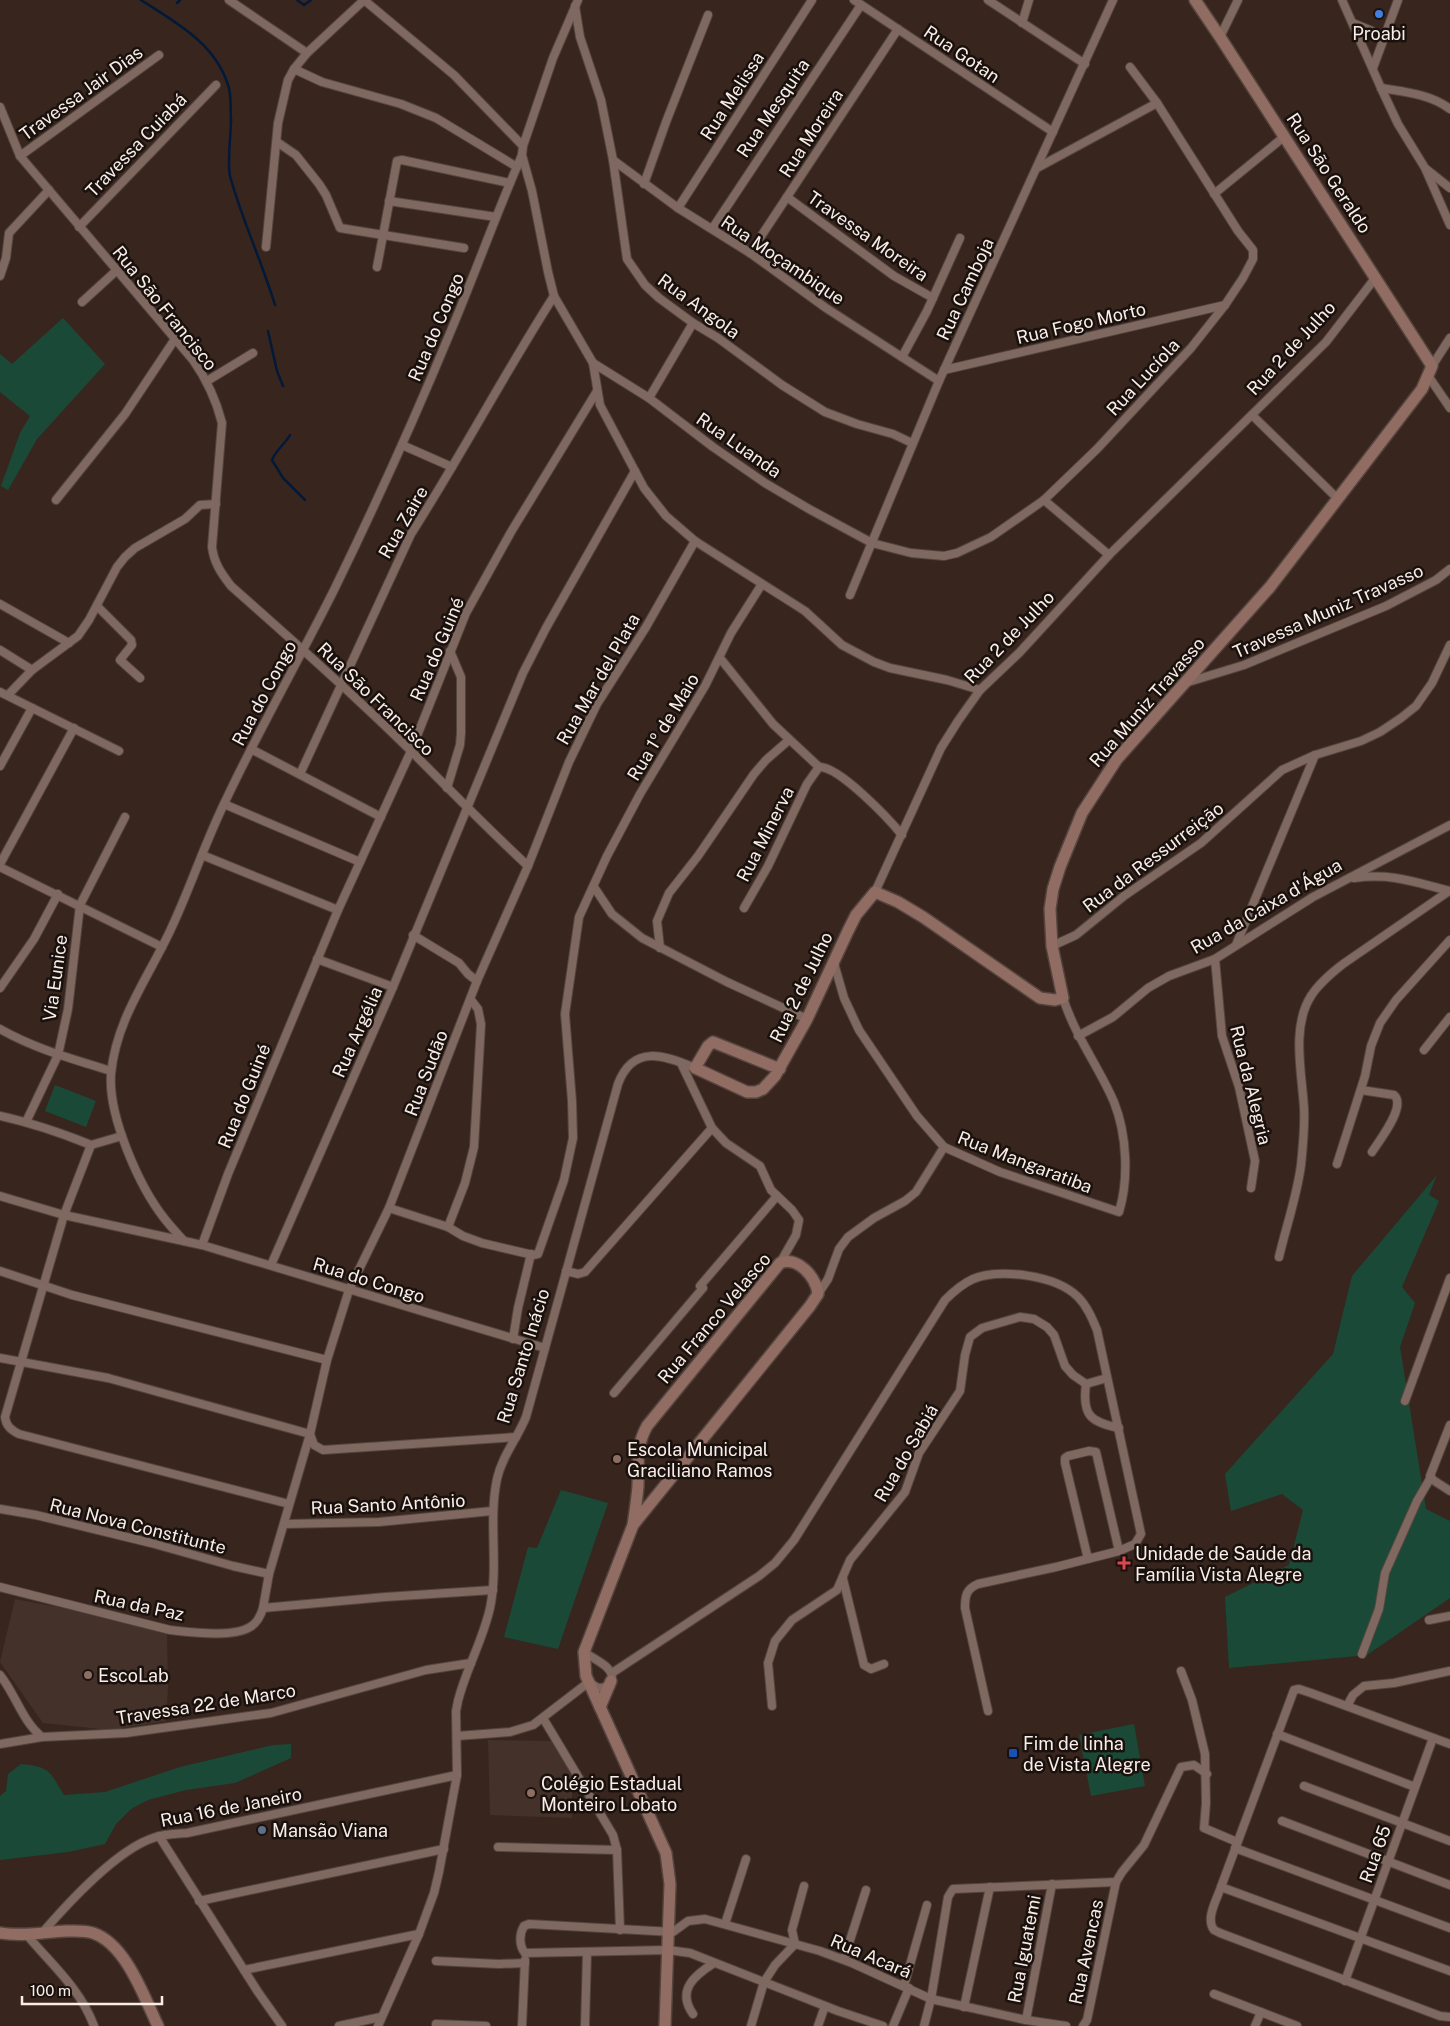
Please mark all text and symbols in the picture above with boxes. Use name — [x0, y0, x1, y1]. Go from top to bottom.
marker: Proabi — [1373, 8, 1385, 20]
street label: Rua Gotan — [920, 21, 1004, 87]
place label: Proabi — [1352, 23, 1406, 44]
street label: Travessa Jair Dias — [15, 41, 147, 145]
street label: Rua Melissa — [696, 48, 768, 144]
street label: Rua Mesquita — [732, 55, 814, 161]
street label: Rua Moreira — [775, 85, 847, 181]
street label: Travessa Cuiabá — [81, 89, 191, 201]
street label: Rua São Geraldo — [1282, 109, 1376, 237]
street label: Travessa Moreira — [804, 187, 932, 285]
street label: Rua Moçambique — [717, 211, 849, 309]
street label: Rua Camboja — [932, 235, 998, 343]
street label: Rua São Francisco — [108, 242, 222, 374]
street label: Rua Angola — [654, 269, 744, 343]
street label: Rua do Congo — [404, 270, 468, 384]
street label: Rua 2 de Julho — [1242, 297, 1340, 399]
street label: Rua Fogo Morto — [1014, 298, 1148, 348]
street label: Rua Lucíola — [1102, 334, 1184, 420]
street label: Rua Luanda — [693, 408, 785, 482]
street label: Rua Zaire — [374, 482, 432, 562]
street label: Travessa Muniz Travasso — [1230, 560, 1426, 662]
street label: Rua 2 de Julho — [960, 586, 1058, 688]
street label: Rua do Guiné — [406, 594, 468, 704]
street label: Rua Mar del Plata — [552, 610, 644, 748]
street label: Rua Muniz Travasso — [1085, 633, 1209, 771]
street label: Rua do Congo — [228, 637, 300, 749]
street label: Rua São Francisco — [313, 638, 439, 760]
street label: Rua 1º de Maio — [623, 670, 703, 784]
street label: Rua Minerva — [732, 783, 798, 885]
street label: Rua da Ressurreição — [1078, 797, 1228, 917]
street label: Rua da Caixa d'Água — [1186, 853, 1345, 958]
street label: Rua 2 de Julho — [765, 928, 837, 1046]
street label: Via Eunice — [39, 933, 71, 1023]
street label: Rua Argélia — [328, 983, 386, 1081]
street label: Rua da Alegria — [1226, 1023, 1276, 1147]
street label: Rua Sudão — [400, 1027, 452, 1119]
street label: Rua do Guiné — [214, 1041, 274, 1151]
street label: Rua Mangaratiba — [955, 1127, 1095, 1197]
street label: Rua Franco Velasco — [653, 1248, 775, 1388]
street label: Rua do Congo — [311, 1253, 427, 1307]
street label: Rua Santo Inácio — [493, 1286, 553, 1426]
street label: Rua do Sabiá — [870, 1401, 942, 1505]
place label: Escola Municipal Graciliano Ramos — [627, 1439, 772, 1481]
marker: Escola Municipal Graciliano Ramos — [611, 1453, 623, 1465]
street label: Rua Santo Antônio — [310, 1489, 466, 1519]
street label: Rua Nova Constitunte — [48, 1494, 228, 1558]
place label: Unidade de Saúde da Família Vista Alegre — [1135, 1543, 1311, 1585]
marker: Unidade de Saúde da Família Vista Alegre — [1117, 1556, 1131, 1570]
street label: Rua da Paz — [92, 1585, 186, 1625]
place label: EscoLab — [98, 1665, 169, 1686]
marker: EscoLab — [82, 1669, 94, 1681]
street label: Travessa 22 de Marco — [115, 1679, 297, 1729]
place label: Fim de linha de Vista Alegre — [1023, 1733, 1151, 1775]
marker: Fim de linha de Vista Alegre — [1007, 1747, 1019, 1759]
place label: Colégio Estadual Monteiro Lobato — [541, 1773, 682, 1815]
street label: Rua 16 de Janeiro — [158, 1783, 304, 1831]
marker: Colégio Estadual Monteiro Lobato — [525, 1787, 537, 1799]
place label: Mansão Viana — [272, 1820, 388, 1841]
street label: Rua 65 — [1355, 1822, 1395, 1886]
marker: Mansão Viana — [256, 1824, 268, 1836]
street label: Rua Iguatemi — [1003, 1893, 1045, 2005]
street label: Rua Avencas — [1065, 1898, 1107, 2006]
street label: Rua Acará — [827, 1930, 915, 1982]
scale bar — [22, 1974, 162, 2006]
text: 100 m — [30, 1982, 71, 1999]

